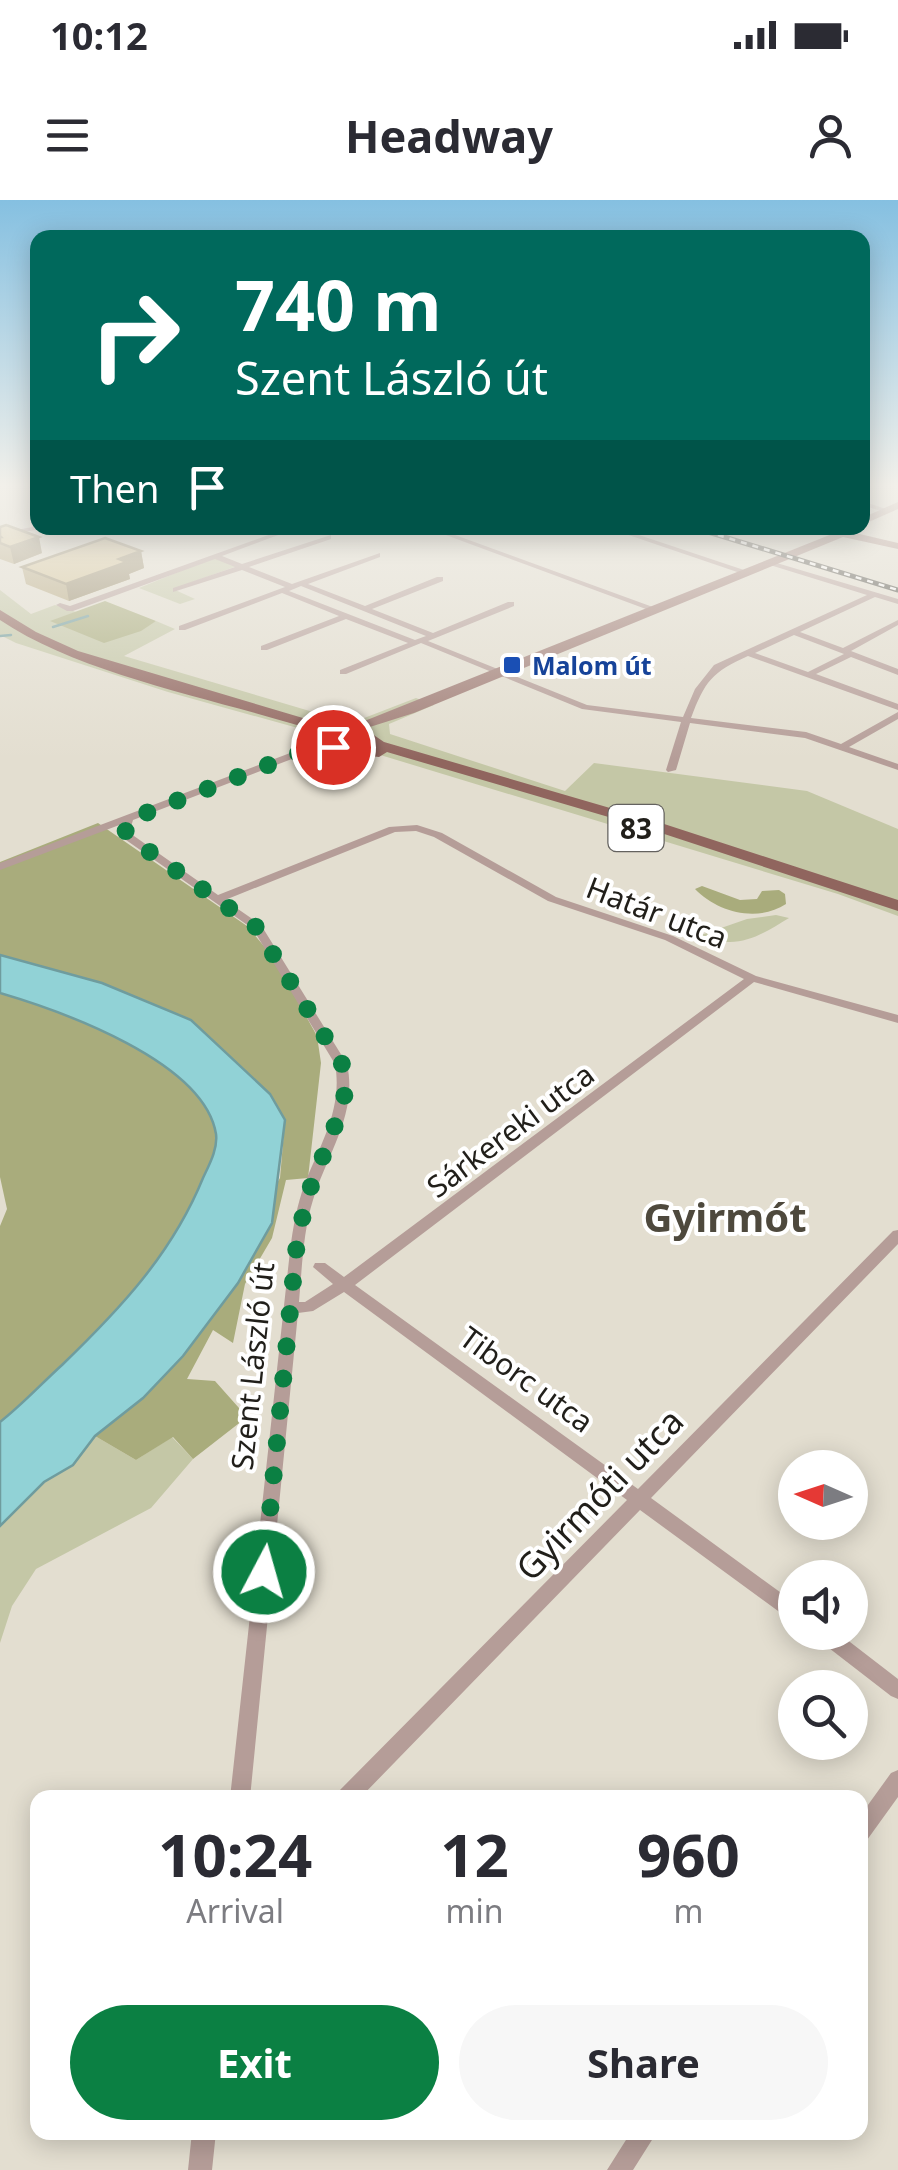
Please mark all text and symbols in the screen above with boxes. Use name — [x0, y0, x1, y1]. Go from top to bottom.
text: 10:12 — [50, 9, 148, 61]
text: Headway — [345, 105, 553, 166]
icon: menu — [40, 108, 95, 163]
icon: person — [803, 108, 858, 163]
text: 740 m — [235, 256, 442, 352]
icon: right — [70, 270, 200, 400]
text: Szent László út — [235, 347, 548, 408]
icon: arrive — [180, 460, 235, 515]
text: Then — [70, 462, 160, 514]
place label: Malom út — [532, 648, 652, 682]
marker: Malom út — [501, 654, 523, 676]
pin — [291, 705, 376, 790]
icon: arrive — [306, 720, 361, 775]
road number: 83 — [608, 805, 664, 851]
street label: Határ utca — [581, 866, 733, 958]
street label: Sárkereki utca — [418, 1054, 602, 1206]
district label: Gyirmót — [644, 1189, 807, 1244]
street label: Szent László út — [221, 1260, 283, 1472]
street label: Tiborc utca — [452, 1317, 602, 1441]
street label: Gyirmóti utca — [505, 1398, 693, 1590]
north arrow — [778, 1450, 868, 1540]
map controls — [778, 1450, 868, 1760]
position arrow — [212, 1520, 316, 1624]
button: sound — [778, 1560, 868, 1650]
button: search — [778, 1670, 868, 1760]
text: 10:24 — [158, 1813, 312, 1895]
text: 12 — [440, 1813, 509, 1895]
text: 960 — [637, 1813, 740, 1895]
text: Arrival — [186, 1889, 284, 1932]
text: min — [446, 1889, 504, 1932]
text: m — [673, 1889, 703, 1932]
button: Exit — [70, 2005, 439, 2120]
button: Share — [459, 2005, 828, 2120]

